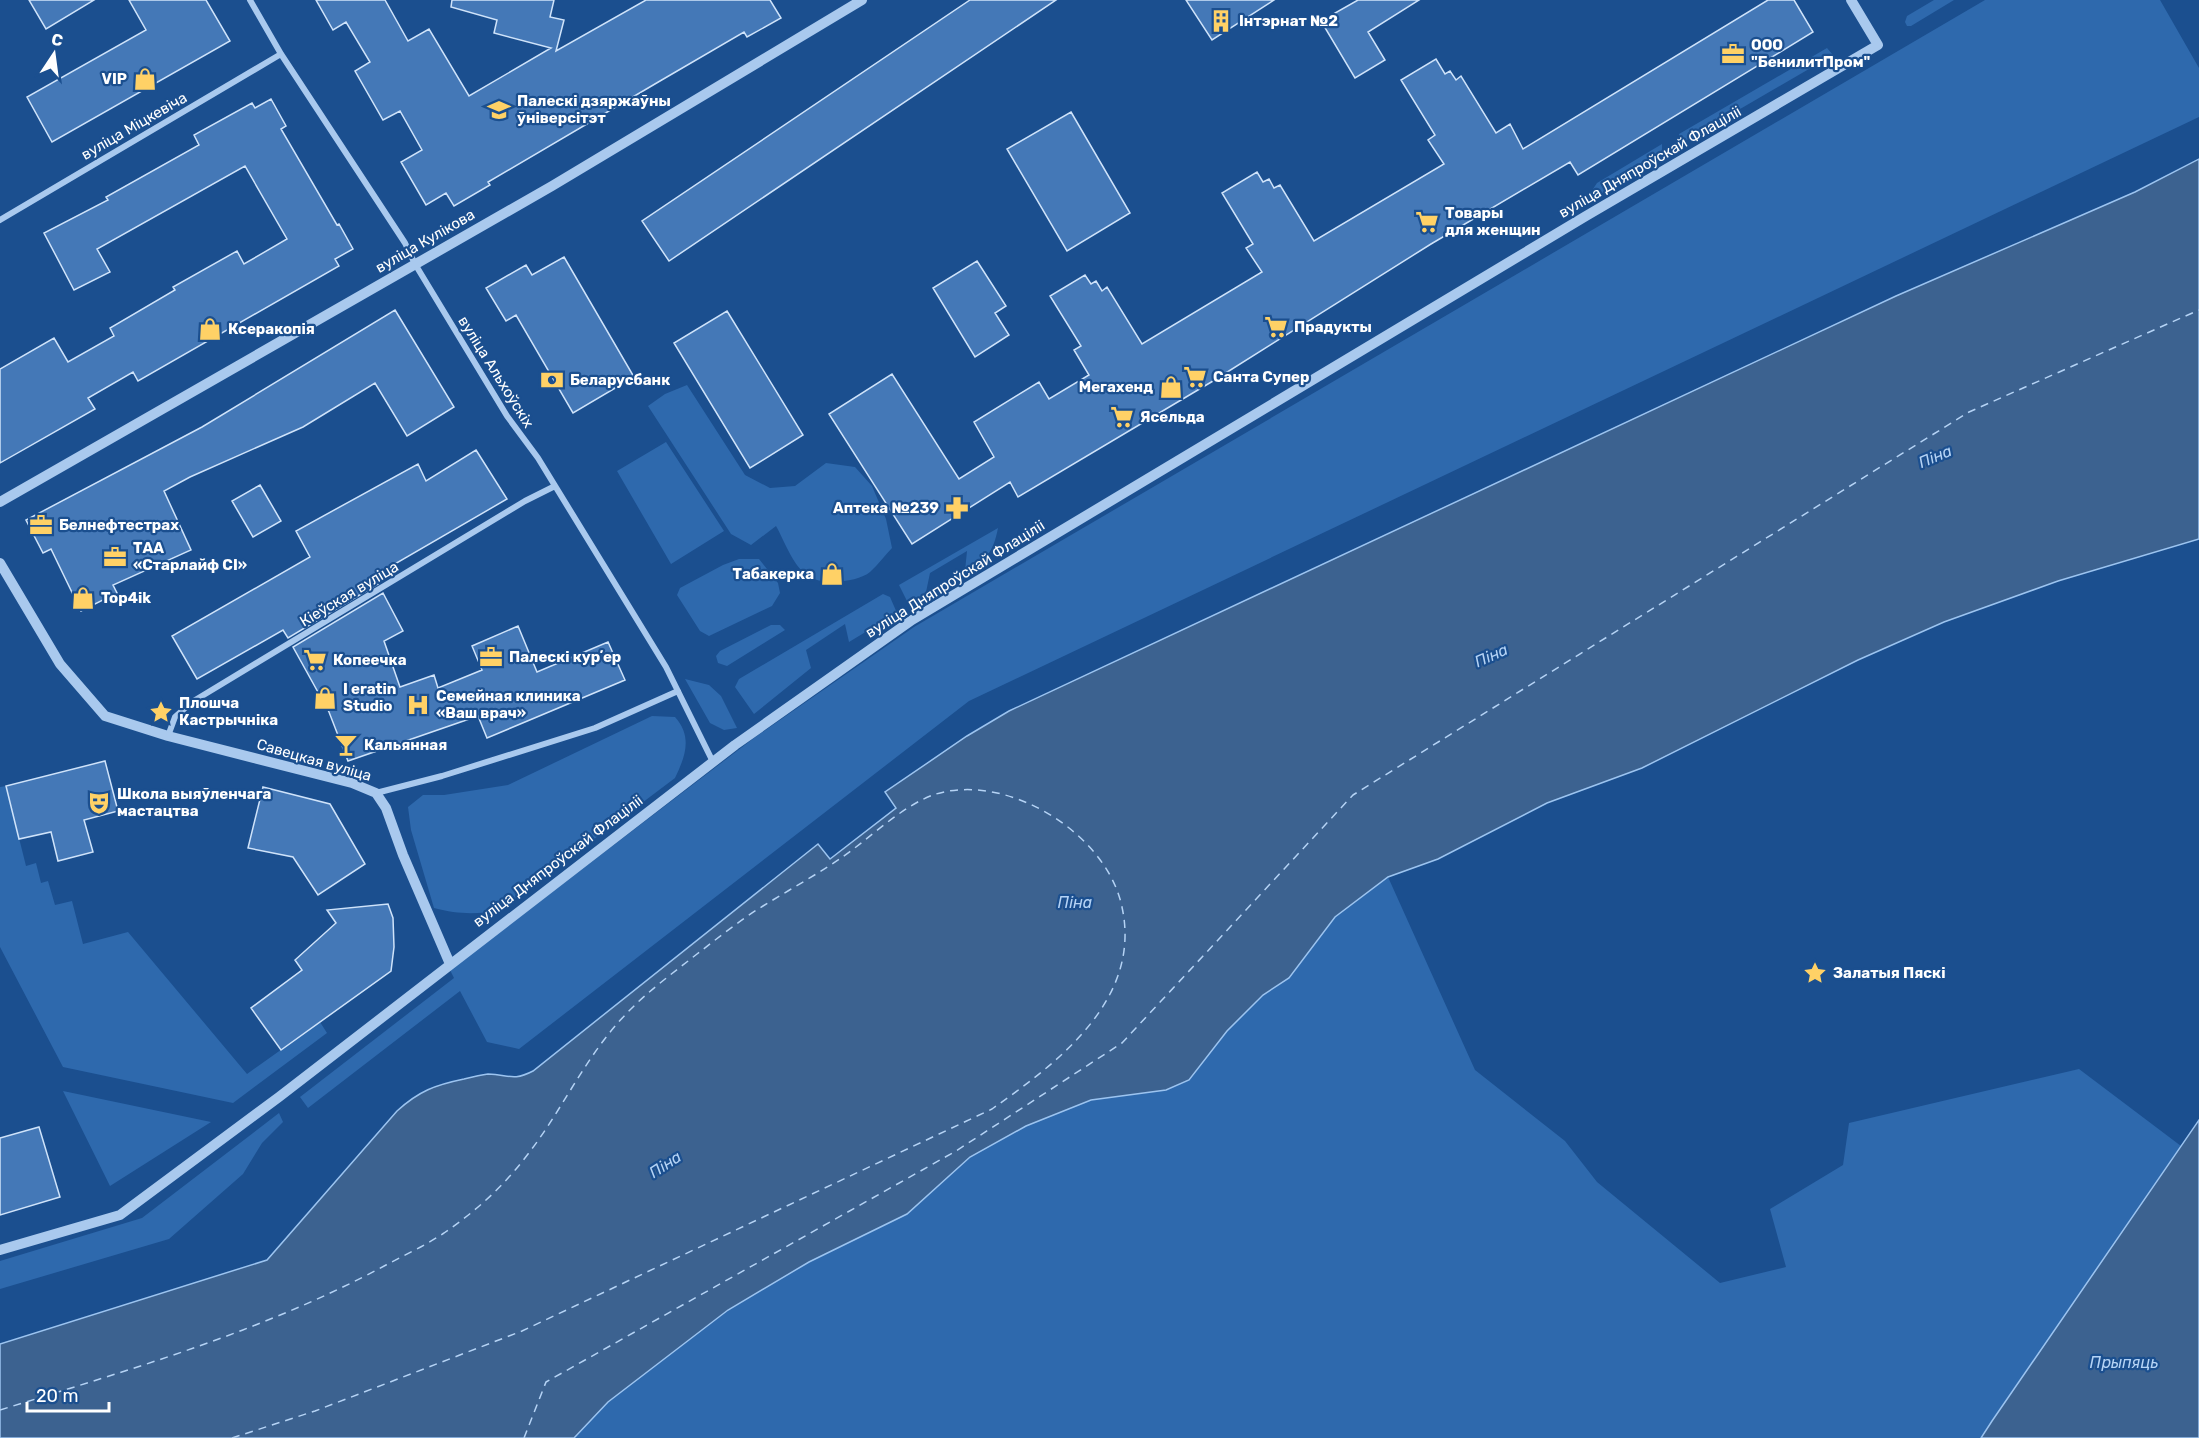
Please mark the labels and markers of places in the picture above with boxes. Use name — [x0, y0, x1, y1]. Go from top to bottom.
building icon: Інтэрнат №2 — [1208, 8, 1234, 34]
place label: Інтэрнат №2 — [1239, 12, 1338, 30]
place label: ООО "БенилитПром" — [1751, 36, 1870, 71]
office icon: ООО "БенилитПром" — [1720, 41, 1746, 67]
shop icon: VIP — [132, 66, 158, 92]
place label: VIP — [102, 70, 127, 88]
place label: Палескі дзяржаўны ўніверсітэт — [517, 92, 671, 127]
school or university icon: Палескі дзяржаўны ўніверсітэт — [486, 97, 512, 123]
place label: Товары для женщин — [1445, 204, 1541, 239]
supermarket icon: Товары для женщин — [1414, 209, 1440, 235]
supermarket icon: Прадукты — [1263, 314, 1289, 340]
shop icon: Ксеракопія — [197, 316, 223, 342]
place label: Прадукты — [1294, 318, 1372, 336]
place label: Ксеракопія — [228, 320, 315, 338]
supermarket icon: Санта Супер — [1182, 364, 1208, 390]
bank icon: Беларусбанк — [539, 367, 565, 393]
place label: Санта Супер — [1213, 368, 1309, 386]
place label: Беларусбанк — [570, 371, 670, 389]
shop icon: Мегахенд — [1158, 374, 1184, 400]
place label: Мегахенд — [1079, 378, 1153, 396]
supermarket icon: Ясельда — [1109, 404, 1135, 430]
place label: Ясельда — [1140, 408, 1205, 426]
pharmacy icon: Аптека №239 — [944, 495, 970, 521]
place label: Аптека №239 — [833, 499, 939, 517]
office icon: Белнефтестрах — [28, 512, 54, 538]
place label: Белнефтестрах — [59, 516, 179, 534]
place label: ТАА «Старлайф СІ» — [133, 539, 247, 574]
office icon: ТАА «Старлайф СІ» — [102, 544, 128, 570]
shop icon: Табакерка — [819, 561, 845, 587]
place label: Табакерка — [733, 565, 814, 583]
shop icon: Top4ik — [70, 585, 96, 611]
place label: Top4ik — [101, 589, 151, 607]
office icon: Палескі курʼер — [478, 644, 504, 670]
supermarket icon: Копеечка — [302, 647, 328, 673]
place label: Палескі курʼер — [509, 648, 621, 666]
place label: Копеечка — [333, 651, 407, 669]
place label: I eratin Studio — [343, 680, 396, 715]
shop icon: I eratin Studio — [312, 685, 338, 711]
place label: Семейная клиника «Ваш врач» — [436, 687, 581, 722]
hospital icon: Семейная клиника «Ваш врач» — [405, 692, 431, 718]
place label: Плошча Кастрычніка — [179, 694, 278, 729]
place icon: Плошча Кастрычніка — [148, 699, 174, 725]
bar icon: Кальянная — [333, 732, 359, 758]
place label: Кальянная — [364, 736, 447, 754]
place label: Школа выяўленчага мастацтва — [117, 785, 272, 820]
theatre icon: Школа выяўленчага мастацтва — [86, 790, 112, 816]
place icon: Залатыя Пяскі — [1802, 960, 1828, 986]
place label: Залатыя Пяскі — [1833, 964, 1945, 982]

